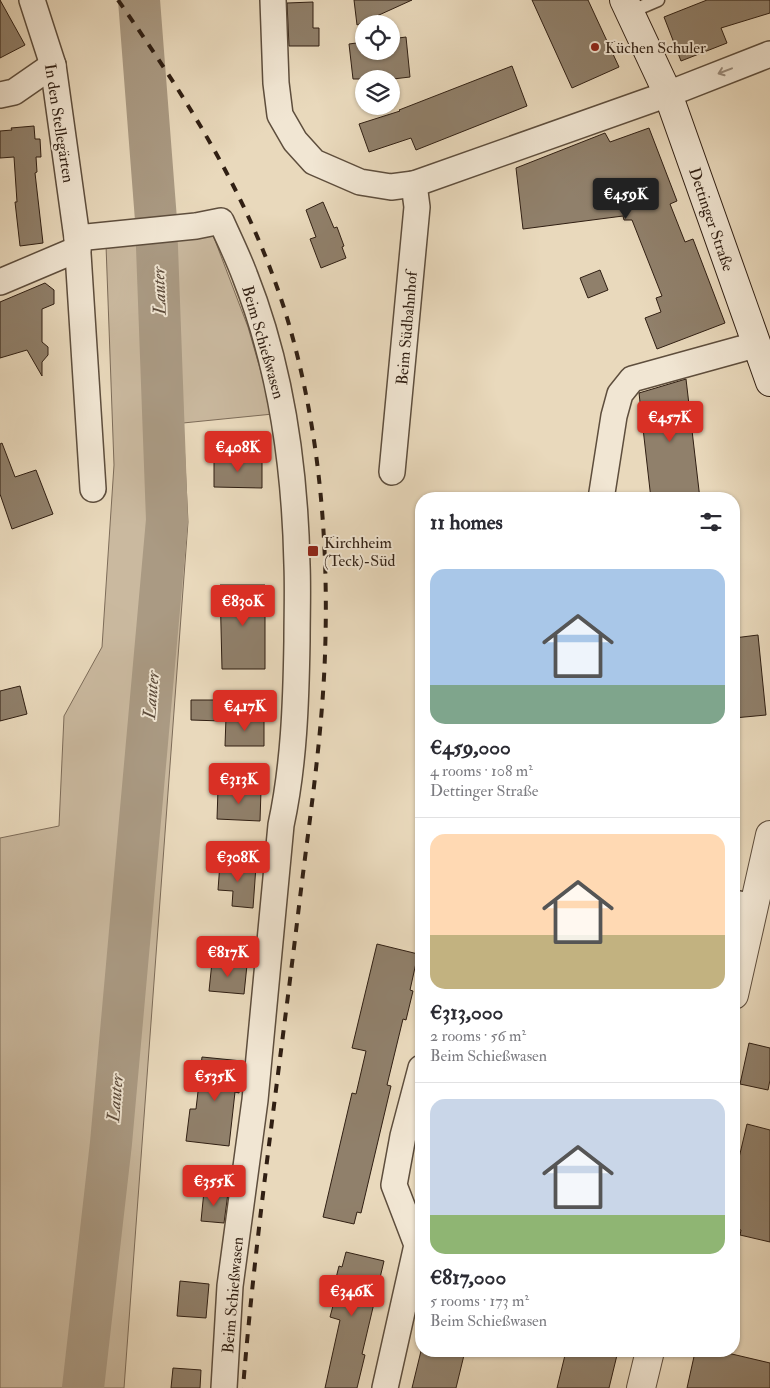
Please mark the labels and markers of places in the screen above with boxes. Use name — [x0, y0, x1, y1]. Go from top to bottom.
place label: Küchen Schuler — [605, 38, 706, 58]
marker: Küchen Schuler — [589, 41, 601, 53]
pin: €459K — [591, 178, 661, 220]
pin: €457K — [635, 400, 705, 443]
pin: €408K — [203, 430, 273, 473]
place label: Kirchheim (Teck)-Süd — [324, 533, 395, 571]
marker: Kirchheim (Teck)-Süd — [306, 544, 320, 558]
pin: €830K — [208, 584, 278, 627]
pin: €417K — [210, 690, 280, 732]
pin: €313K — [204, 762, 274, 805]
pin: €308K — [203, 840, 273, 883]
pin: €817K — [193, 936, 263, 978]
pin: €535K — [180, 1060, 250, 1102]
pin: €355K — [179, 1164, 249, 1207]
pin: €346K — [317, 1274, 387, 1317]

